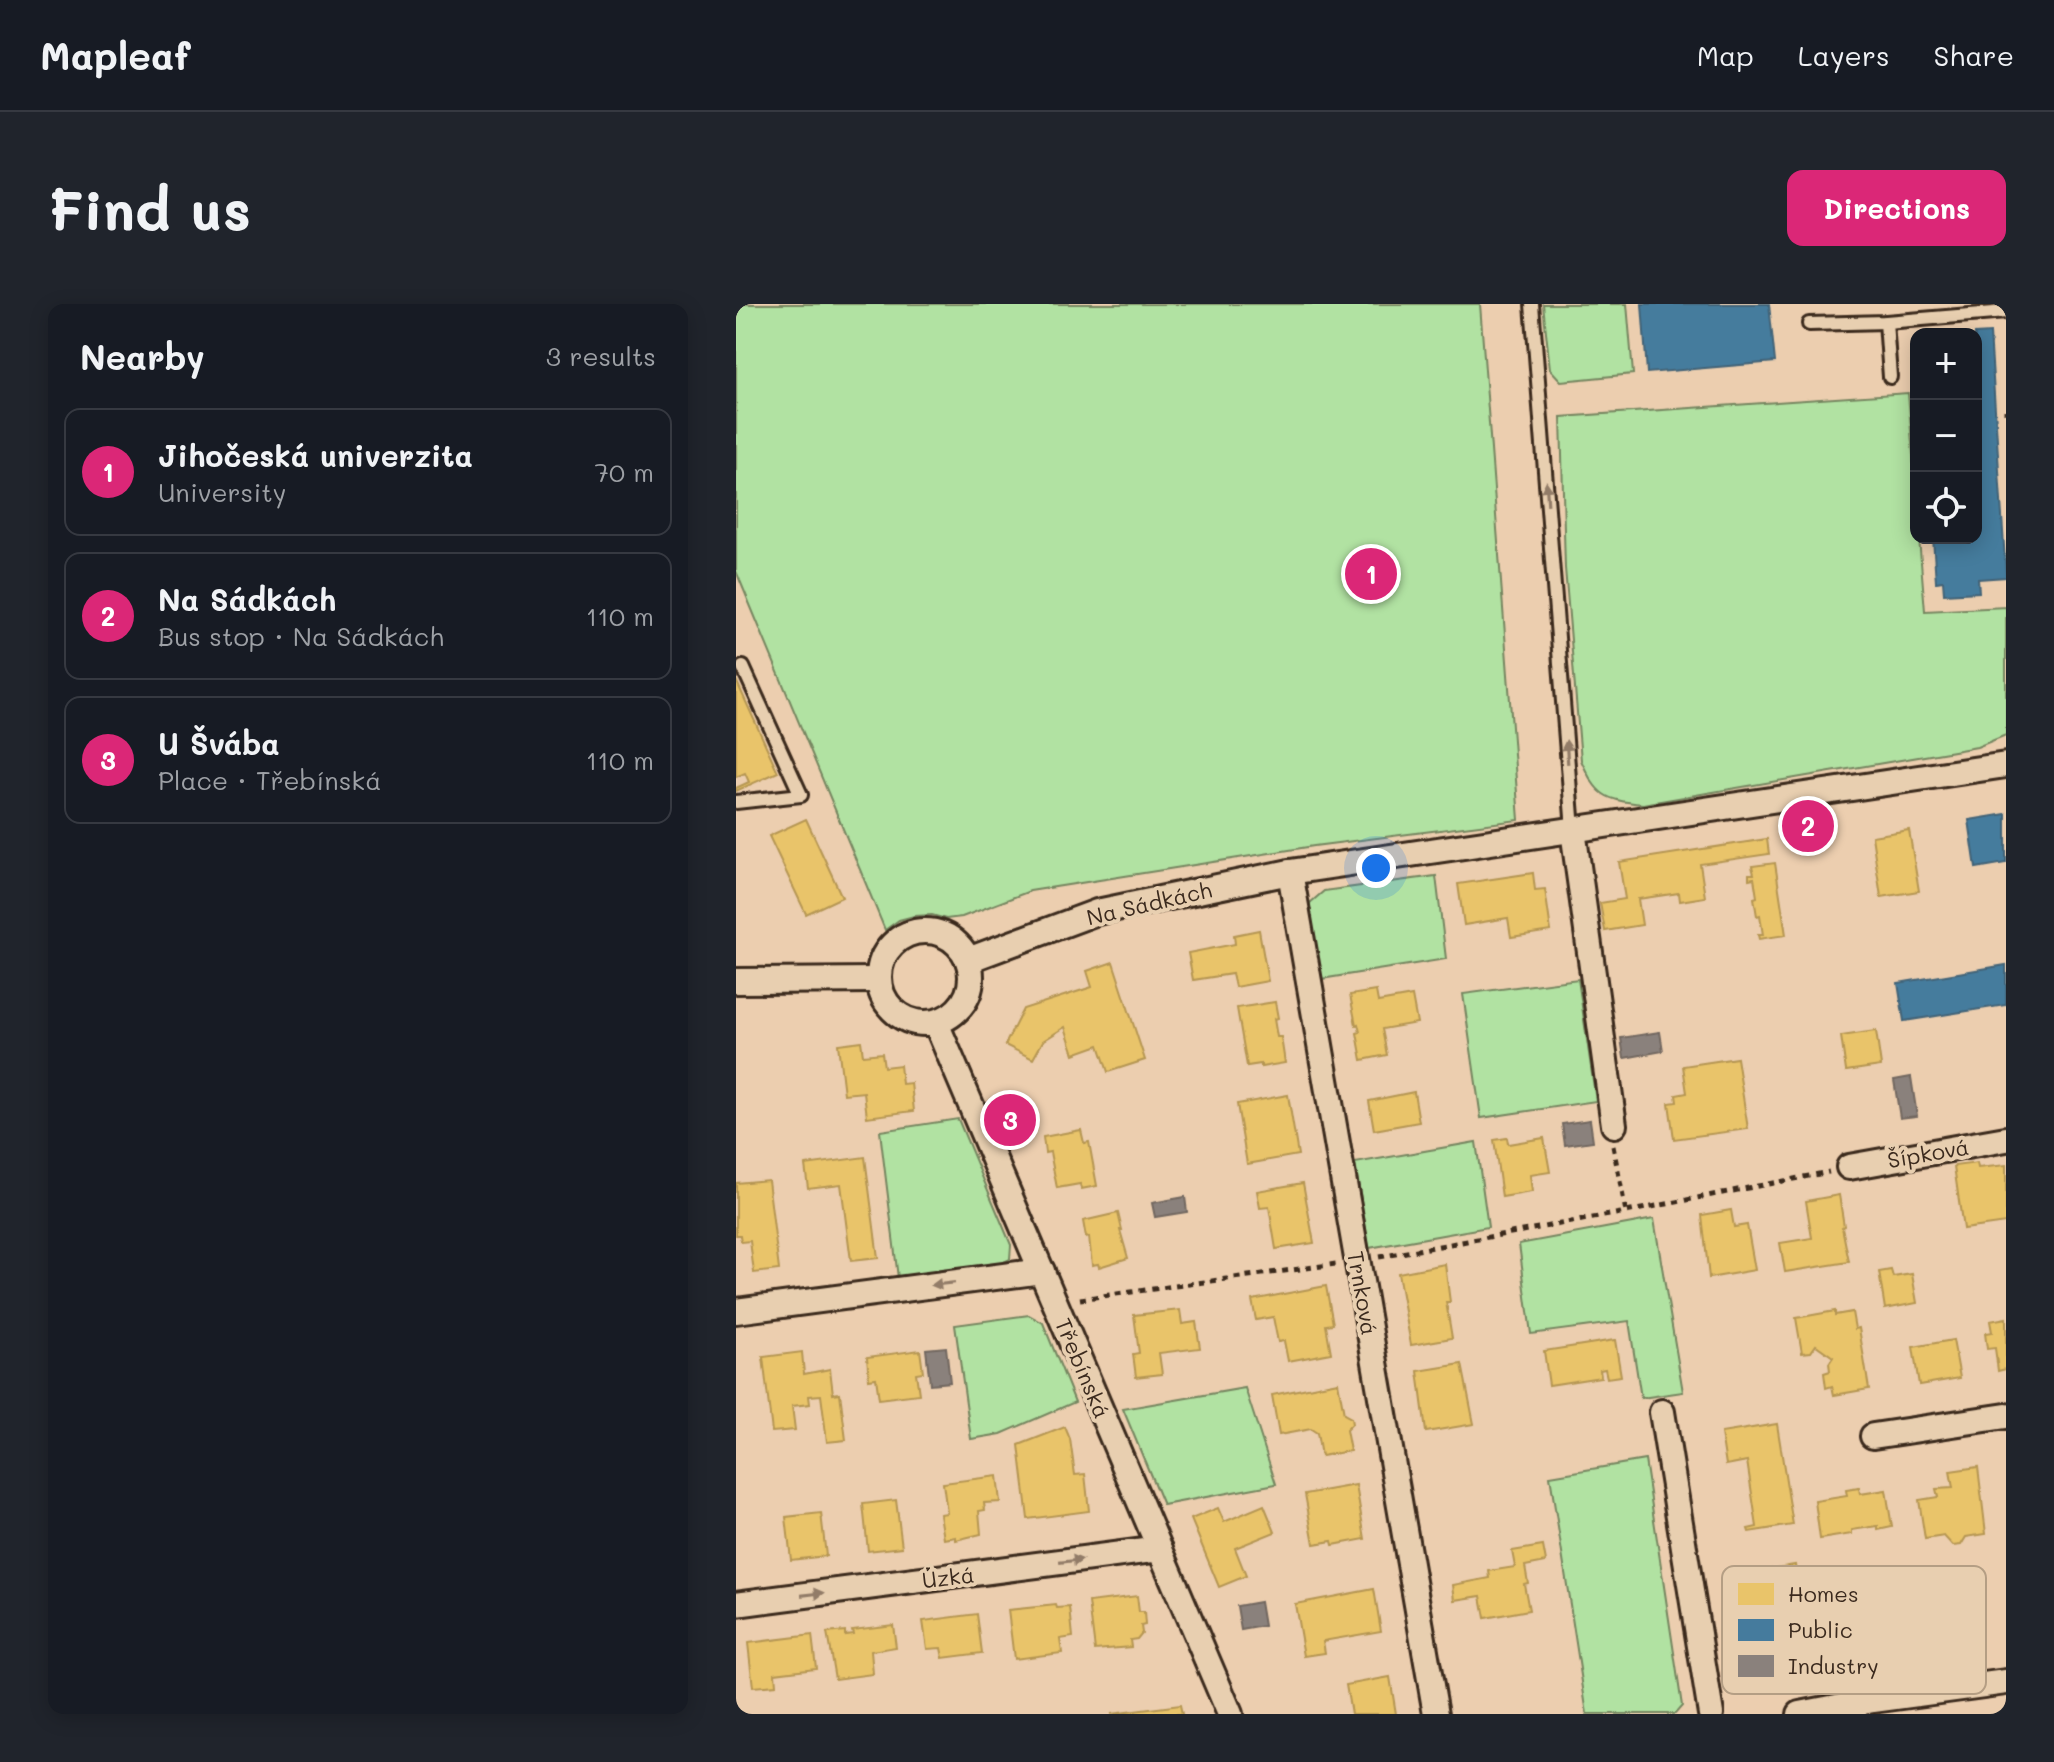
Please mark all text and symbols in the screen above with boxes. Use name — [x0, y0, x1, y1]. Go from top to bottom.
text: Mapleaf — [40, 30, 191, 80]
text: Map — [1697, 37, 1754, 73]
text: Layers — [1798, 37, 1890, 73]
text: Share — [1934, 37, 2014, 73]
button: Directions — [1787, 170, 2006, 246]
text: Find us — [48, 172, 251, 245]
map controls — [1910, 328, 1982, 544]
button: + — [1910, 328, 1982, 400]
text: Nearby — [80, 334, 205, 379]
text: 3 results — [546, 339, 656, 373]
button: − — [1910, 400, 1982, 472]
text: Jihočeská univerzita — [158, 435, 473, 475]
text: 1 — [102, 455, 114, 489]
text: 70 m — [594, 455, 654, 489]
button: locate — [1910, 472, 1982, 544]
text: University — [158, 475, 286, 509]
one-way arrow — [1540, 480, 1553, 505]
pin: 1 — [1345, 544, 1397, 604]
text: Na Sádkách — [158, 579, 336, 619]
text: 2 — [101, 599, 115, 633]
text: 110 m — [586, 599, 654, 633]
text: Bus stop · Na Sádkách — [158, 619, 444, 653]
text: U Švába — [158, 723, 280, 763]
one-way arrow — [1560, 739, 1573, 764]
text: 3 — [100, 743, 116, 777]
text: 110 m — [586, 743, 654, 777]
text: Place · Třebínská — [158, 763, 381, 797]
pin: 2 — [1782, 796, 1834, 856]
your location — [1356, 848, 1396, 888]
street label: Na Sádkách — [1083, 875, 1215, 931]
pin: 3 — [984, 1090, 1036, 1150]
street label: Šípková — [1885, 1132, 1971, 1174]
street label: Trnková — [1341, 1249, 1385, 1337]
one-way arrow — [931, 1278, 956, 1291]
street label: Třebínská — [1049, 1313, 1117, 1423]
one-way arrow — [1059, 1554, 1084, 1567]
street label: Úzká — [920, 1559, 976, 1595]
legend — [1722, 1566, 1986, 1694]
text: Homes — [1788, 1579, 1859, 1608]
one-way arrow — [801, 1587, 826, 1600]
text: Public — [1788, 1615, 1853, 1644]
text: Industry — [1788, 1651, 1879, 1680]

